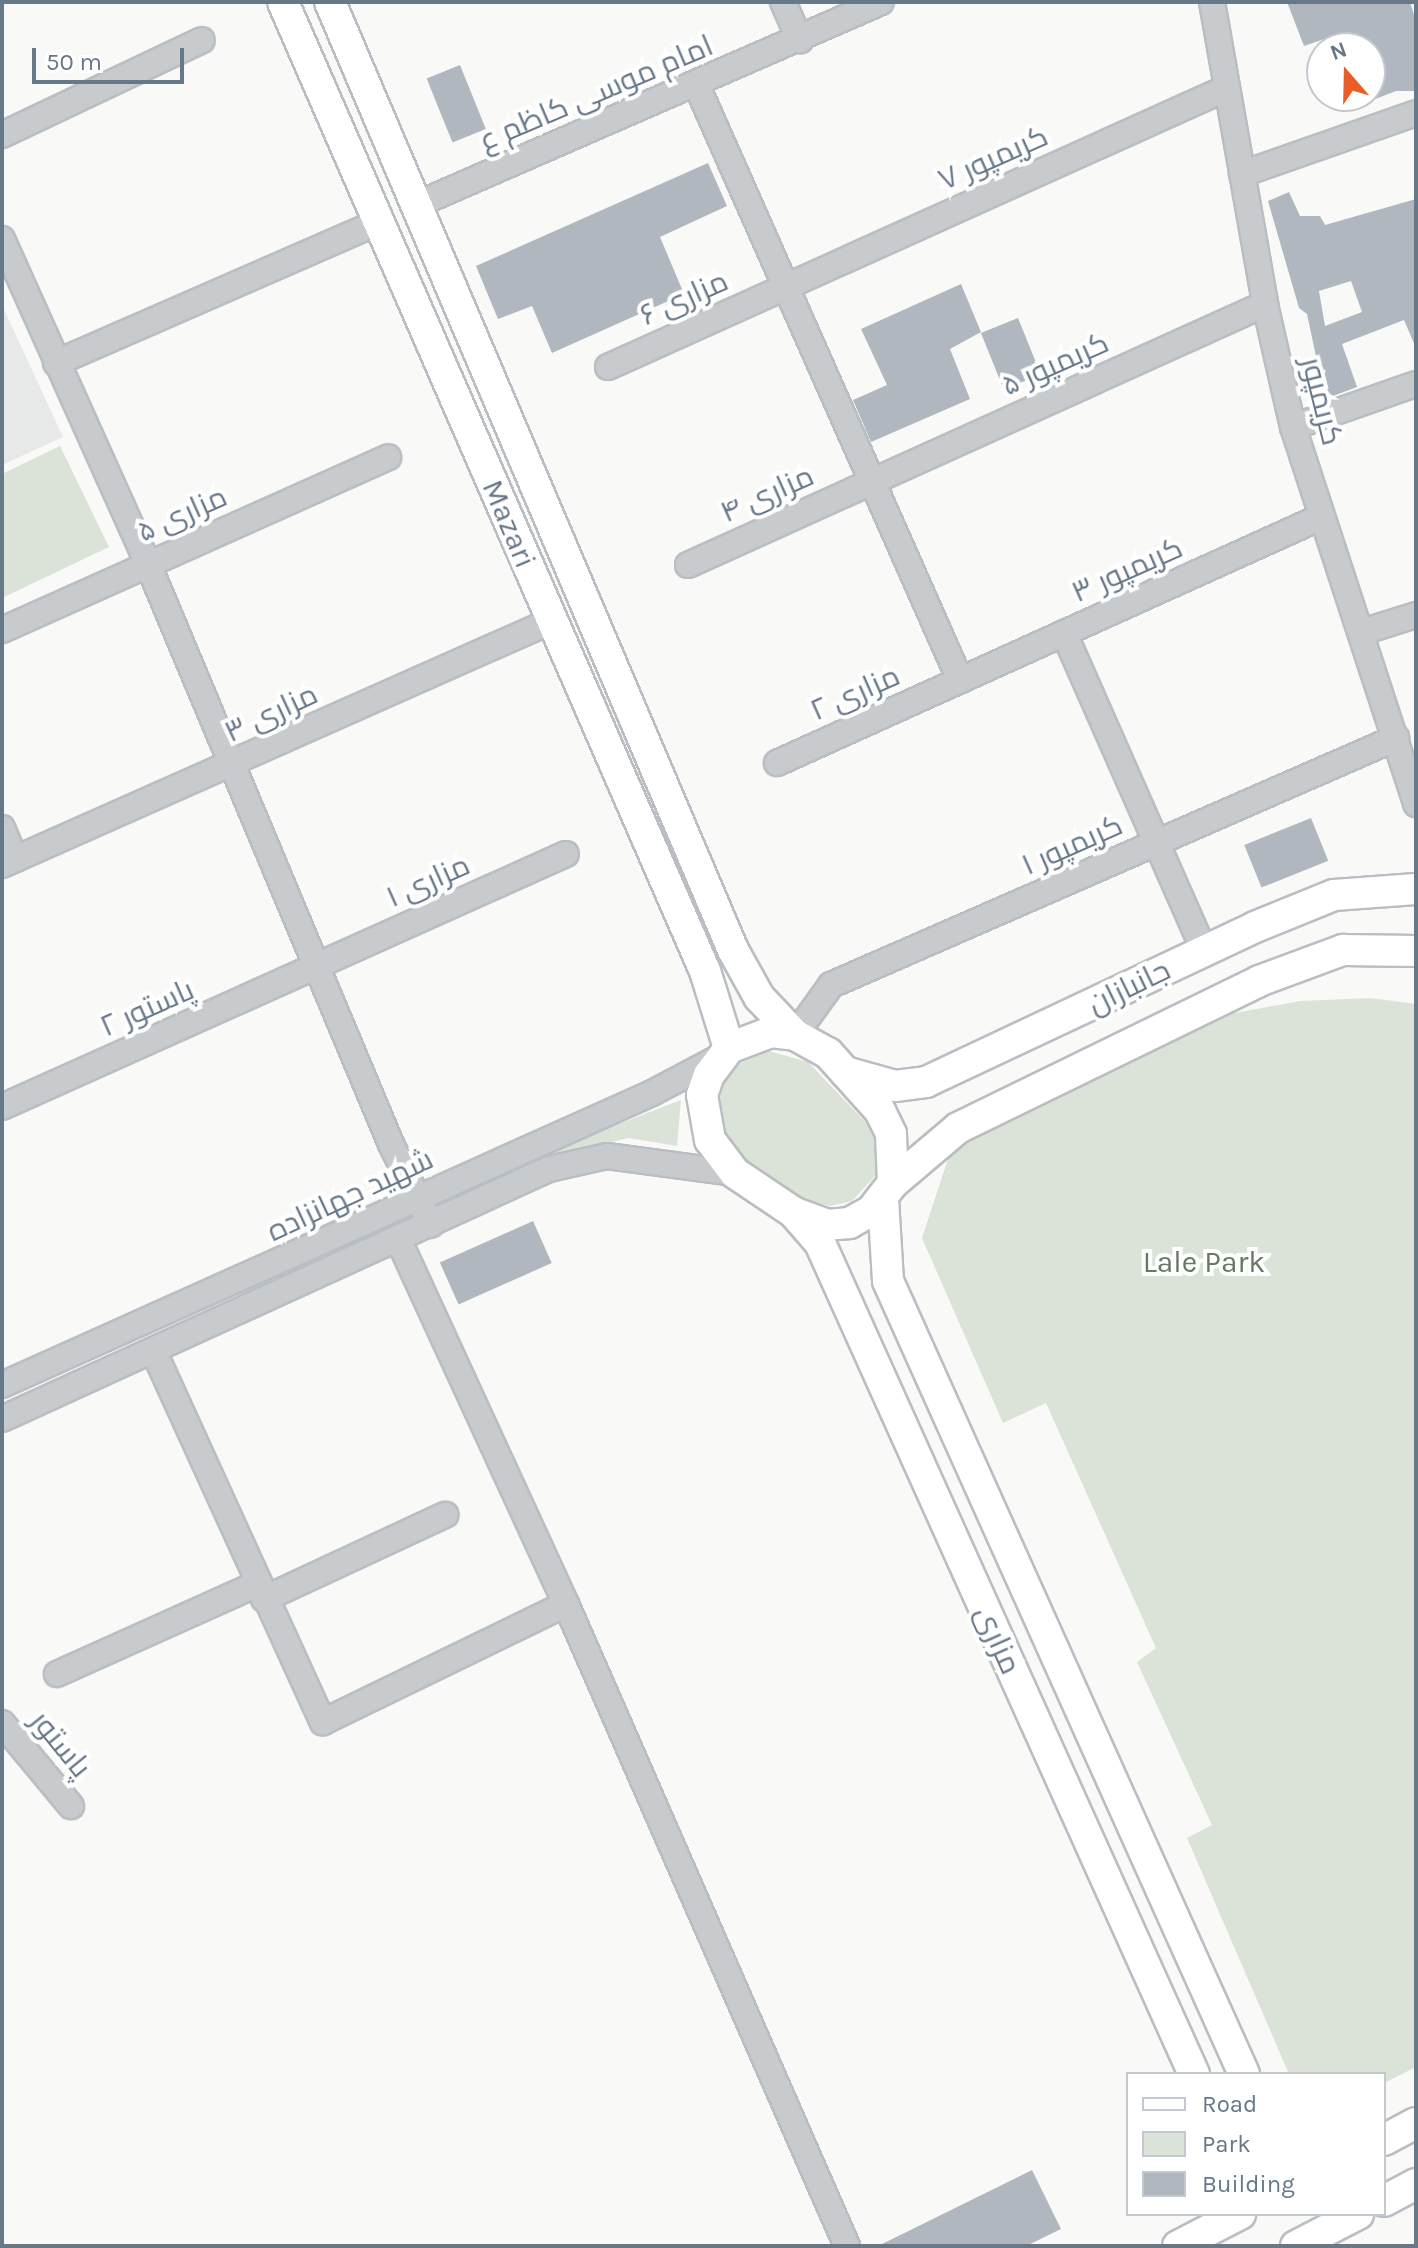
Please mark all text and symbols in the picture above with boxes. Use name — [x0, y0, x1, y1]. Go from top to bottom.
street label: امام موسی کاظم ع — [474, 27, 718, 159]
scale bar — [36, 32, 188, 82]
north arrow — [1306, 32, 1386, 112]
text: N — [1327, 36, 1350, 66]
text: 50 m — [46, 48, 102, 76]
street label: کریمپور ۷ — [933, 118, 1053, 198]
street label: مزاری ۶ — [634, 263, 734, 333]
street label: کریمپور ۵ — [996, 324, 1114, 404]
street label: کریمپور — [1294, 353, 1350, 449]
street label: مزاری ۴ — [715, 458, 819, 530]
street label: Mazari — [474, 474, 544, 574]
street label: مزاری ۵ — [131, 478, 233, 550]
street label: کریمپور ۳ — [1066, 530, 1188, 610]
street label: مزاری ۲ — [805, 657, 905, 729]
street label: مزاری ۳ — [219, 676, 323, 750]
street label: کریمپور ۱ — [1016, 807, 1128, 883]
street label: مزاری ۱ — [381, 847, 475, 915]
street label: جانبازان — [1082, 952, 1176, 1022]
street label: پاستور ۲ — [95, 971, 199, 1045]
street label: شهید جهانزاده — [261, 1141, 439, 1249]
park label: Lale Park — [1143, 1244, 1265, 1280]
street label: مزاری — [967, 1600, 1029, 1680]
street label: پاستور — [23, 1703, 99, 1785]
legend — [1126, 2072, 1386, 2216]
text: Road — [1202, 2090, 1257, 2118]
text: Park — [1202, 2130, 1251, 2158]
text: Building — [1202, 2170, 1295, 2198]

